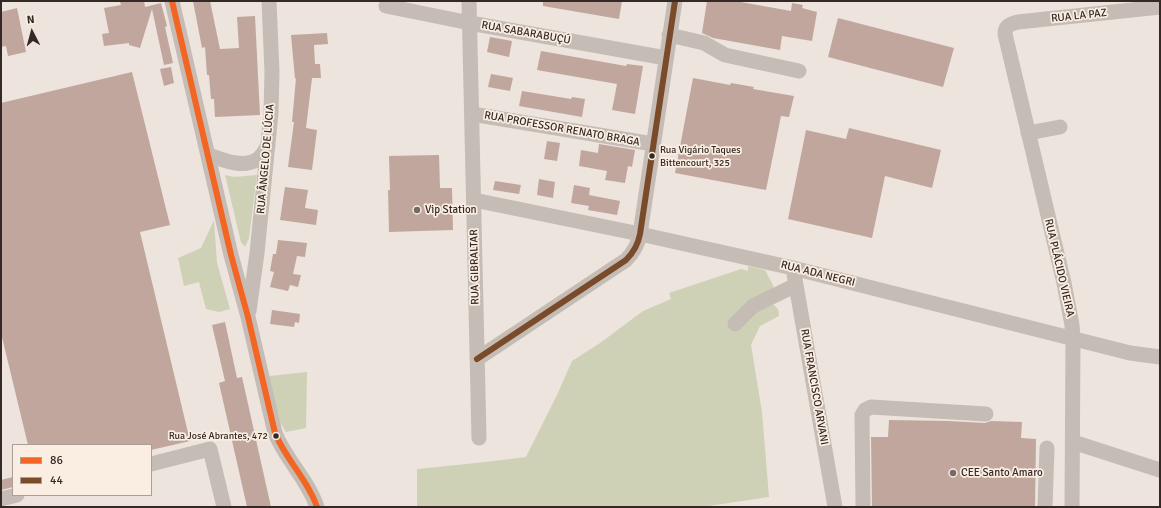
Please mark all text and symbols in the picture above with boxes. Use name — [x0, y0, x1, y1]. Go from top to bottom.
street label: RUA LA PAZ — [1050, 7, 1108, 25]
north arrow — [12, 12, 52, 52]
text: N — [26, 13, 35, 26]
street label: RUA SABARABUÇÚ — [480, 19, 572, 47]
street label: RUA ÂNGELO DE LÚCIA — [255, 103, 277, 215]
street label: RUA PROFESSOR RENATO BRAGA — [483, 109, 641, 149]
place label: Rua Vigário Taques Bittencourt, 325 — [660, 144, 741, 168]
marker: Rua Vigário Taques Bittencourt, 325 — [647, 151, 657, 161]
place label: Vip Station — [425, 203, 477, 217]
marker: Vip Station — [412, 205, 422, 215]
street label: RUA PLÁCIDO VIEIRA — [1041, 218, 1077, 318]
street label: RUA GIBRALTAR — [468, 229, 482, 305]
street label: RUA ADA NEGRI — [779, 258, 857, 290]
street label: RUA FRANCISCO ARVANI — [797, 328, 831, 446]
place label: Rua José Abrantes, 472 — [169, 430, 268, 442]
marker: Rua José Abrantes, 472 — [271, 431, 281, 441]
legend — [12, 444, 152, 496]
text: 86 — [50, 453, 63, 468]
place label: CEE Santo Amaro — [961, 466, 1043, 480]
marker: CEE Santo Amaro — [948, 468, 958, 478]
text: 44 — [50, 473, 63, 488]

